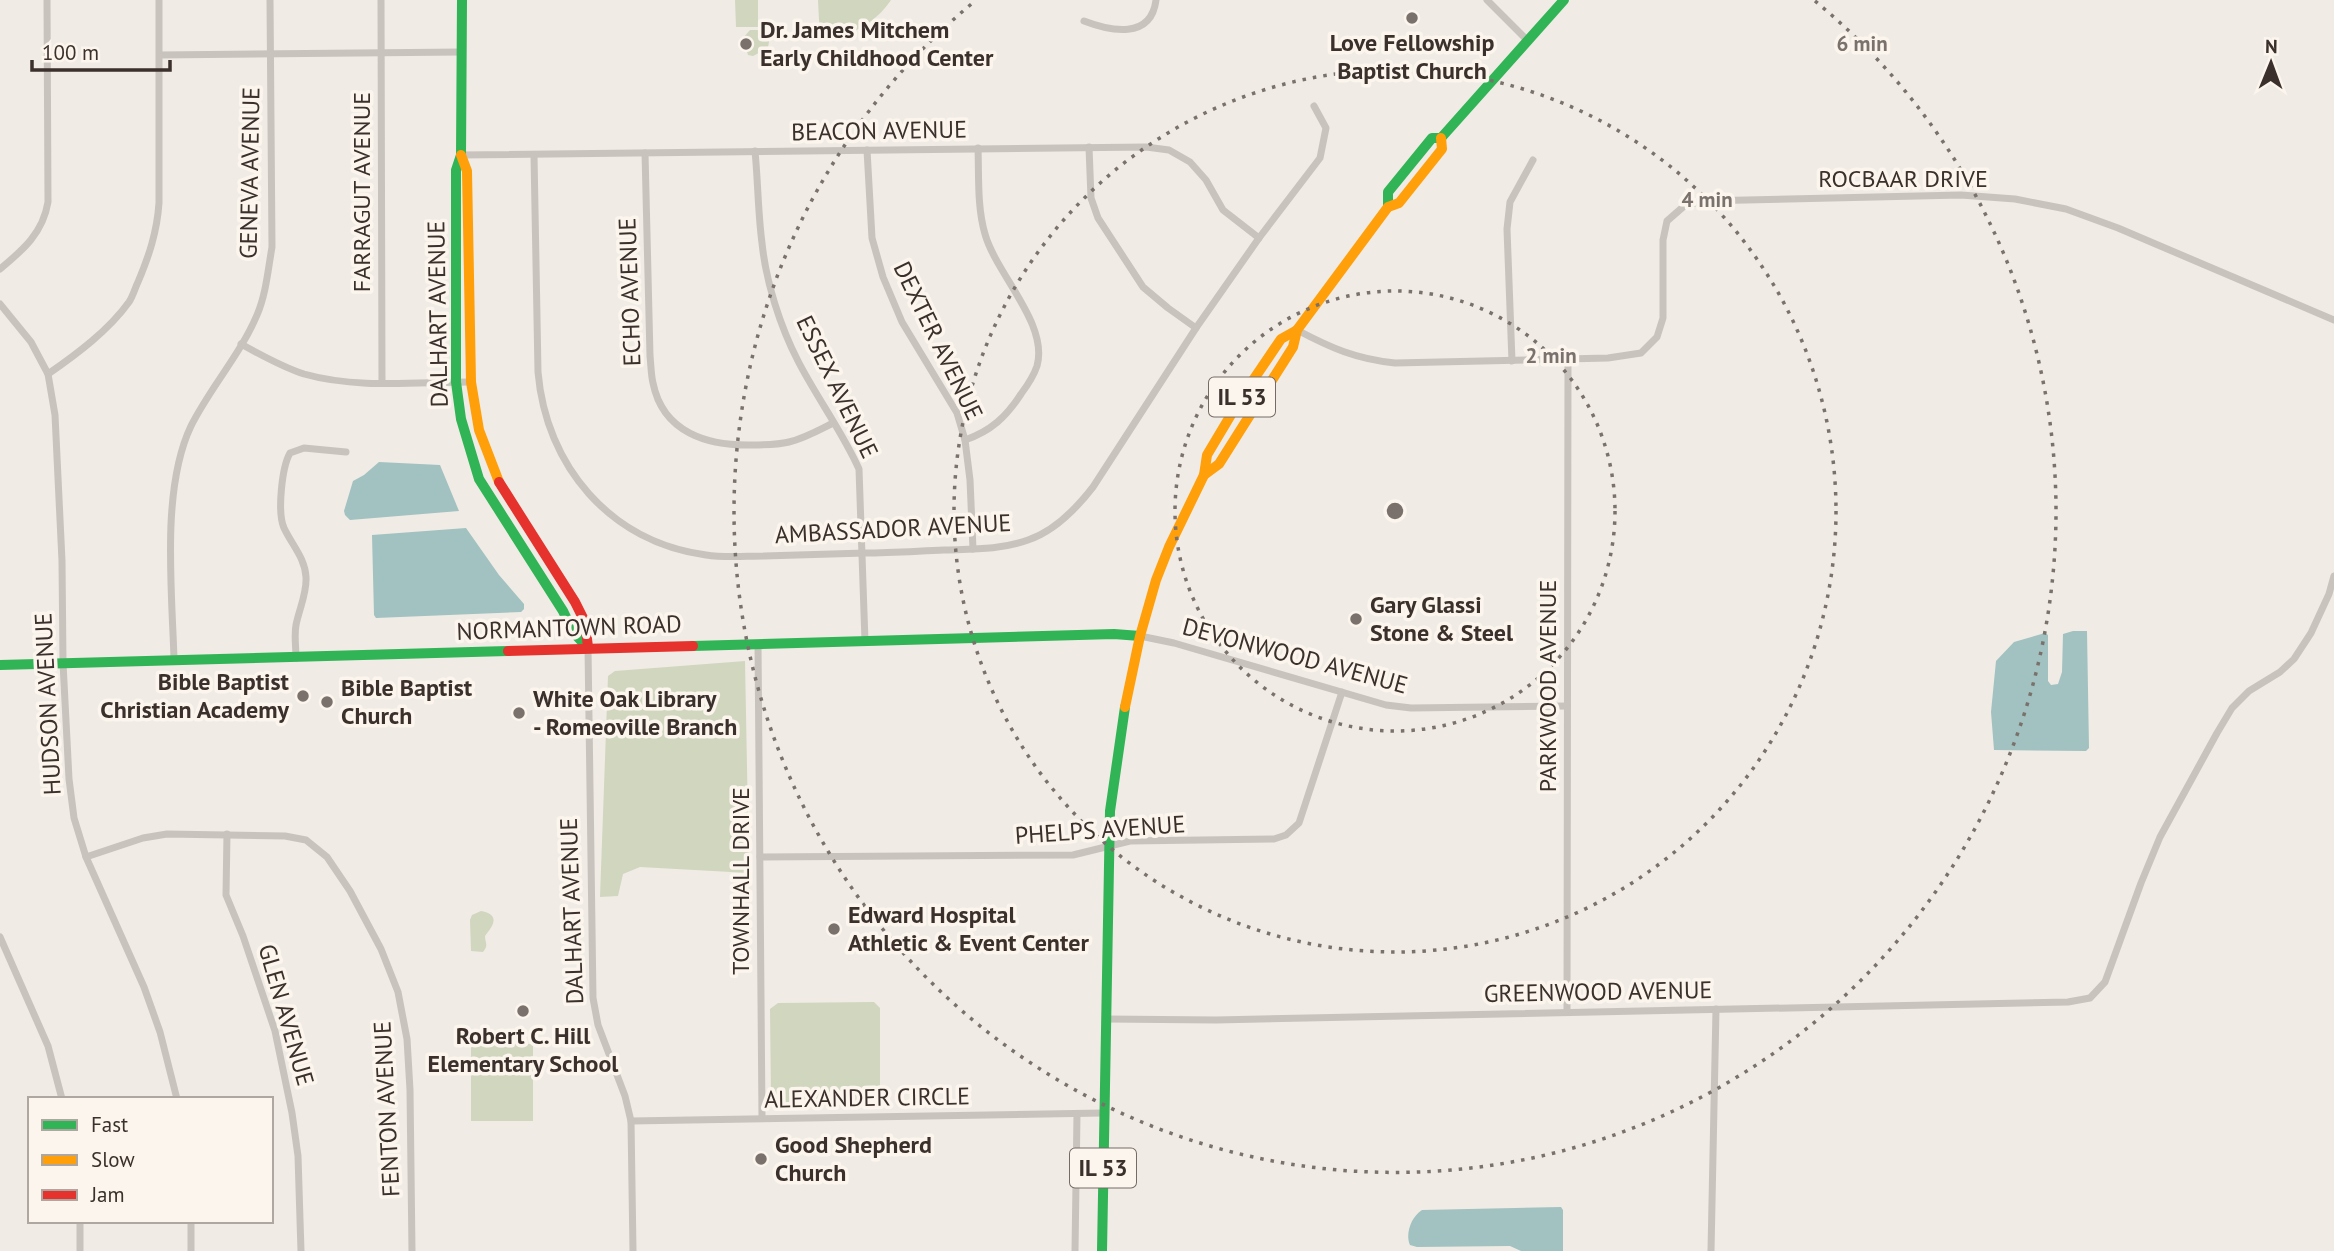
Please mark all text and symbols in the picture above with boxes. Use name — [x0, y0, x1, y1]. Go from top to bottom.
marker: Love Fellowship Baptist Church — [1404, 10, 1420, 26]
place label: Dr. James Mitchem Early Childhood Center — [760, 14, 994, 73]
place label: Love Fellowship Baptist Church — [1330, 27, 1494, 86]
scale bar — [32, 28, 170, 72]
north arrow — [2236, 28, 2306, 98]
text: 6 min — [1836, 30, 1888, 57]
text: N — [2265, 34, 2278, 58]
marker: Dr. James Mitchem Early Childhood Center — [738, 36, 754, 52]
text: 100 m — [42, 39, 99, 66]
street label: GENEVA AVENUE — [233, 87, 266, 259]
street label: FARRAGUT AVENUE — [346, 92, 377, 292]
street label: BEACON AVENUE — [791, 113, 967, 148]
street label: ROCBAAR DRIVE — [1818, 163, 1988, 194]
text: 4 min — [1681, 186, 1733, 213]
street label: ECHO AVENUE — [611, 217, 648, 367]
street label: DALHART AVENUE — [420, 220, 455, 408]
street label: DEXTER AVENUE — [887, 256, 990, 425]
street label: ESSEX AVENUE — [790, 310, 885, 463]
text: 2 min — [1525, 342, 1577, 369]
road number: IL 53 — [1209, 378, 1275, 416]
centre of rings — [1383, 499, 1407, 523]
street label: AMBASSADOR AVENUE — [774, 507, 1012, 550]
street label: PARKWOOD AVENUE — [1532, 580, 1563, 792]
place label: Gary Glassi Stone & Steel — [1370, 589, 1514, 648]
street label: NORMANTOWN ROAD — [456, 608, 682, 647]
street label: DEVONWOOD AVENUE — [1179, 611, 1411, 700]
marker: Gary Glassi Stone & Steel — [1348, 611, 1364, 627]
street label: HUDSON AVENUE — [27, 612, 68, 796]
place label: Bible Baptist Christian Academy — [100, 666, 290, 725]
place label: Bible Baptist Church — [341, 672, 473, 731]
place label: White Oak Library - Romeoville Branch — [533, 683, 737, 742]
marker: Bible Baptist Christian Academy — [295, 688, 311, 704]
marker: Bible Baptist Church — [319, 694, 335, 710]
marker: White Oak Library - Romeoville Branch — [511, 705, 527, 721]
street label: TOWNHALL DRIVE — [725, 787, 756, 975]
street label: PHELPS AVENUE — [1014, 808, 1186, 851]
street label: DALHART AVENUE — [553, 817, 590, 1005]
place label: Edward Hospital Athletic & Event Center — [848, 899, 1089, 958]
marker: Edward Hospital Athletic & Event Center — [826, 921, 842, 937]
street label: GLEN AVENUE — [251, 940, 321, 1089]
street label: GREENWOOD AVENUE — [1483, 974, 1713, 1009]
marker: Robert C. Hill Elementary School — [515, 1003, 531, 1019]
street label: FENTON AVENUE — [366, 1020, 407, 1198]
place label: Robert C. Hill Elementary School — [428, 1020, 619, 1079]
street label: ALEXANDER CIRCLE — [764, 1080, 970, 1115]
legend — [28, 1097, 273, 1223]
text: Fast — [91, 1111, 128, 1138]
place label: Good Shepherd Church — [775, 1129, 932, 1188]
text: Slow — [91, 1146, 135, 1173]
road number: IL 53 — [1070, 1148, 1136, 1188]
marker: Good Shepherd Church — [753, 1151, 769, 1167]
text: Jam — [90, 1181, 125, 1208]

